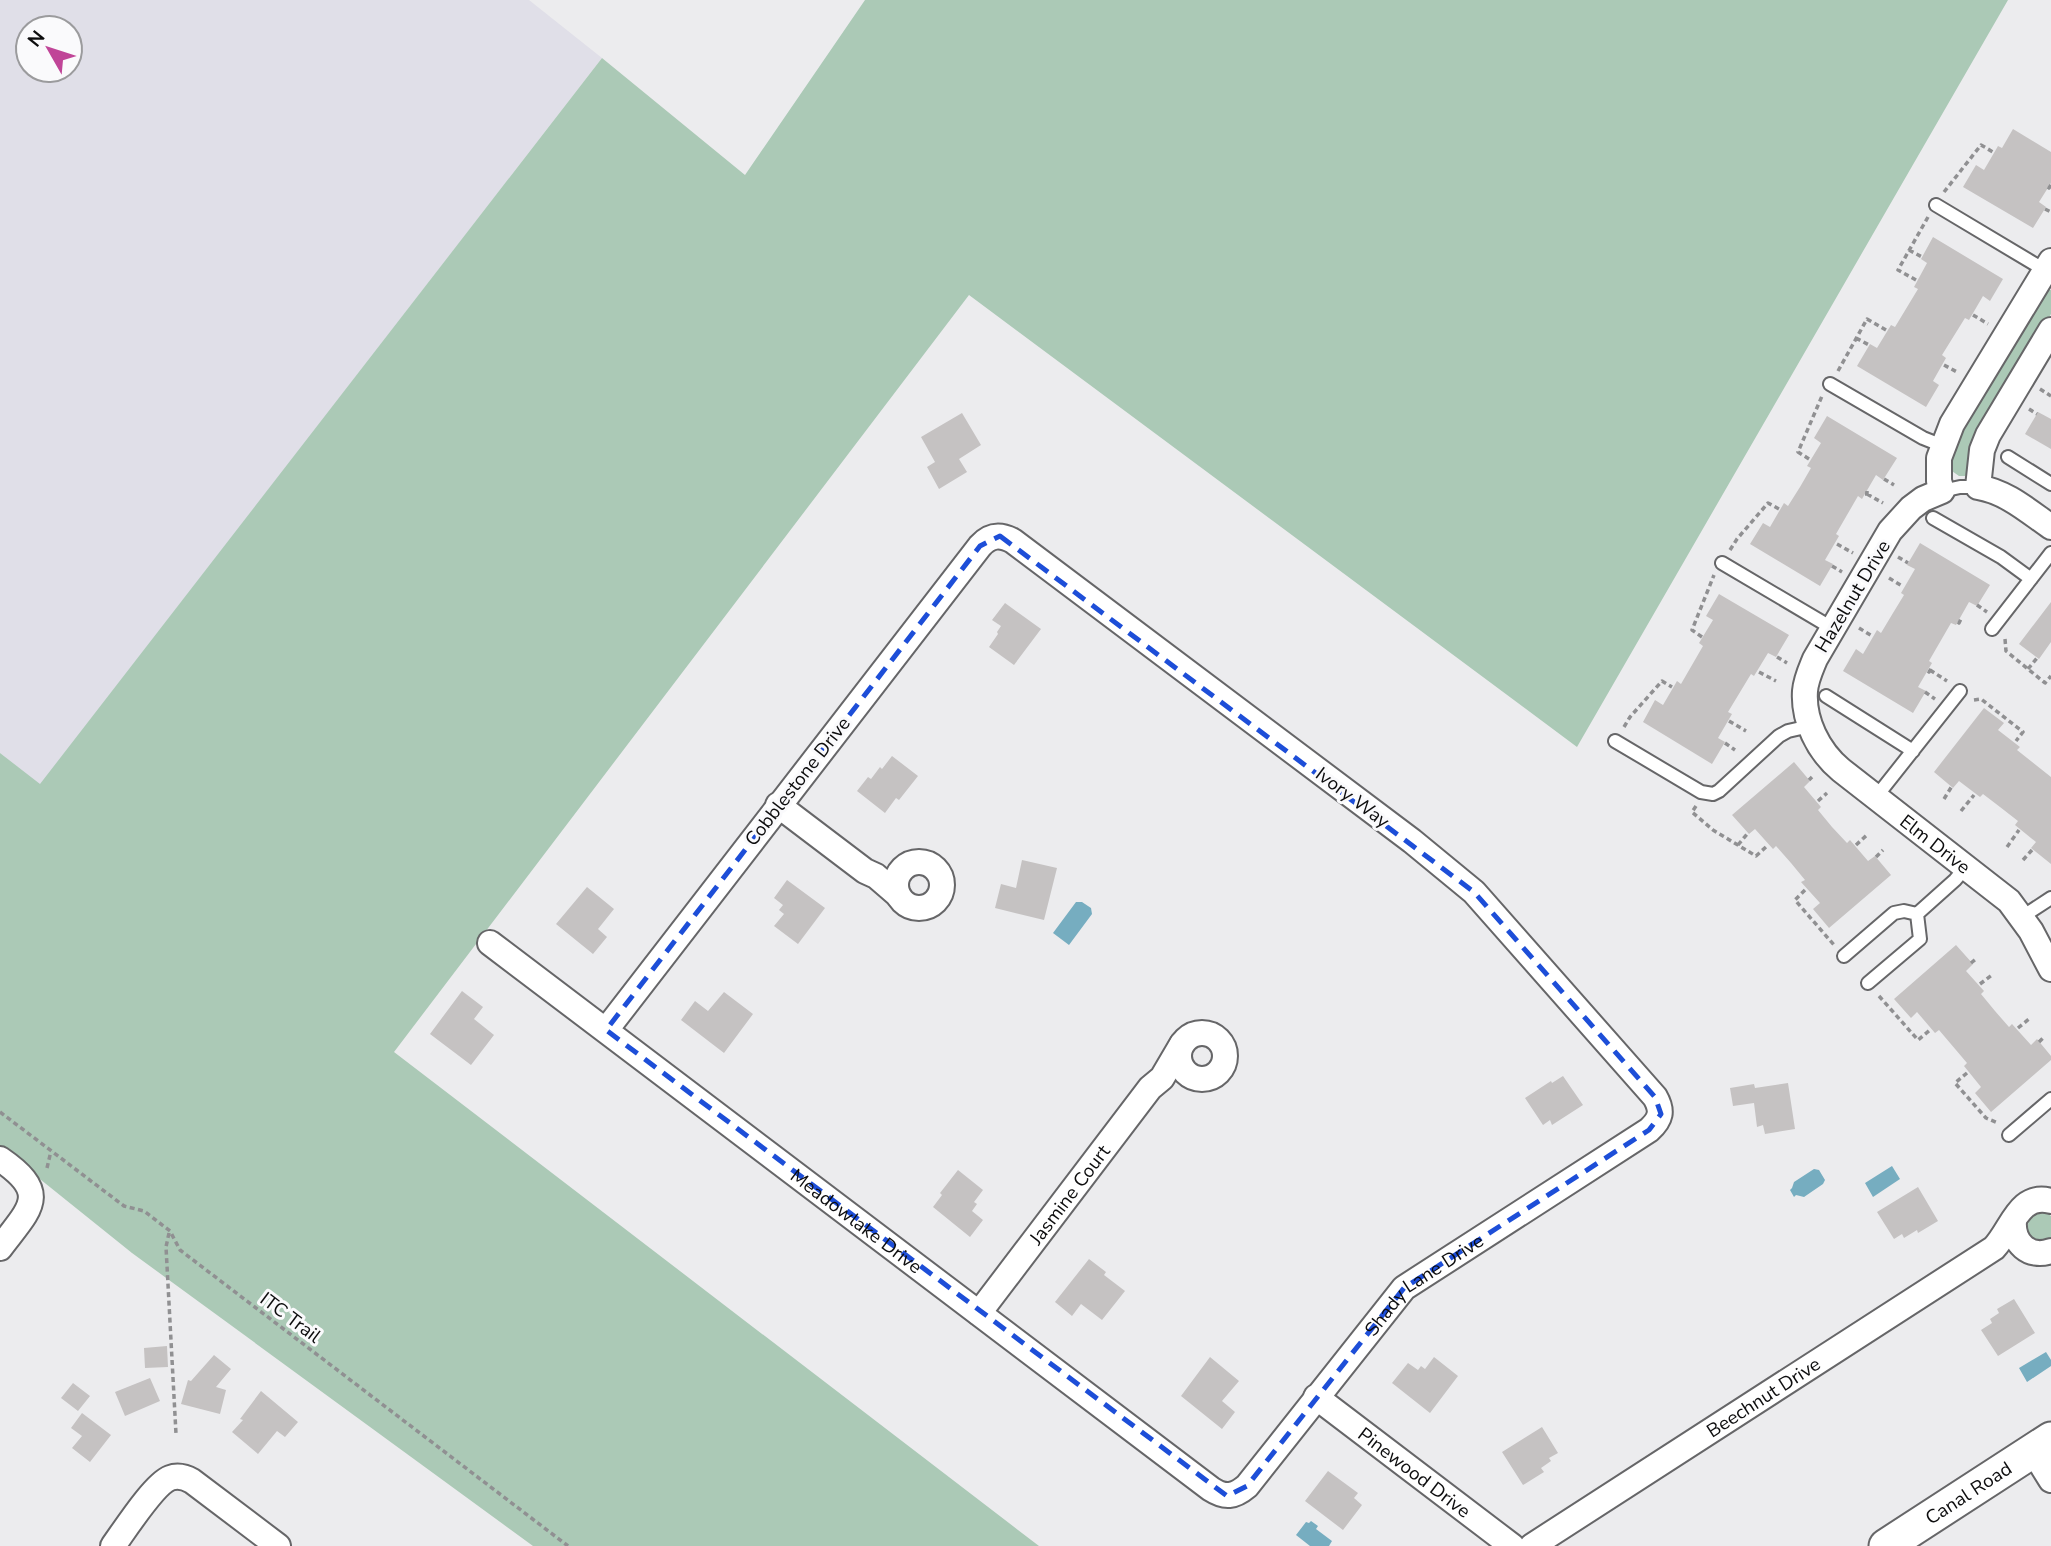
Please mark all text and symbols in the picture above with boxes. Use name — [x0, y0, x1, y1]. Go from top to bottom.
north arrow — [14, 14, 84, 84]
text: N — [22, 25, 51, 53]
street label: Hazelnut Drive — [1809, 535, 1897, 658]
street label: Cobblestone Drive — [739, 712, 857, 852]
street label: Ivory Way — [1310, 761, 1395, 834]
street label: Elm Drive — [1894, 809, 1976, 880]
street label: Jasmine Court — [1023, 1139, 1117, 1251]
street label: Meadowlake Drive — [785, 1163, 927, 1280]
street label: Shady Lane Drive — [1359, 1228, 1489, 1342]
street label: ITC Trail — [255, 1286, 326, 1349]
street label: Beechnut Drive — [1702, 1351, 1826, 1444]
street label: Pinewood Drive — [1352, 1422, 1476, 1524]
street label: Canal Road — [1921, 1456, 2017, 1531]

